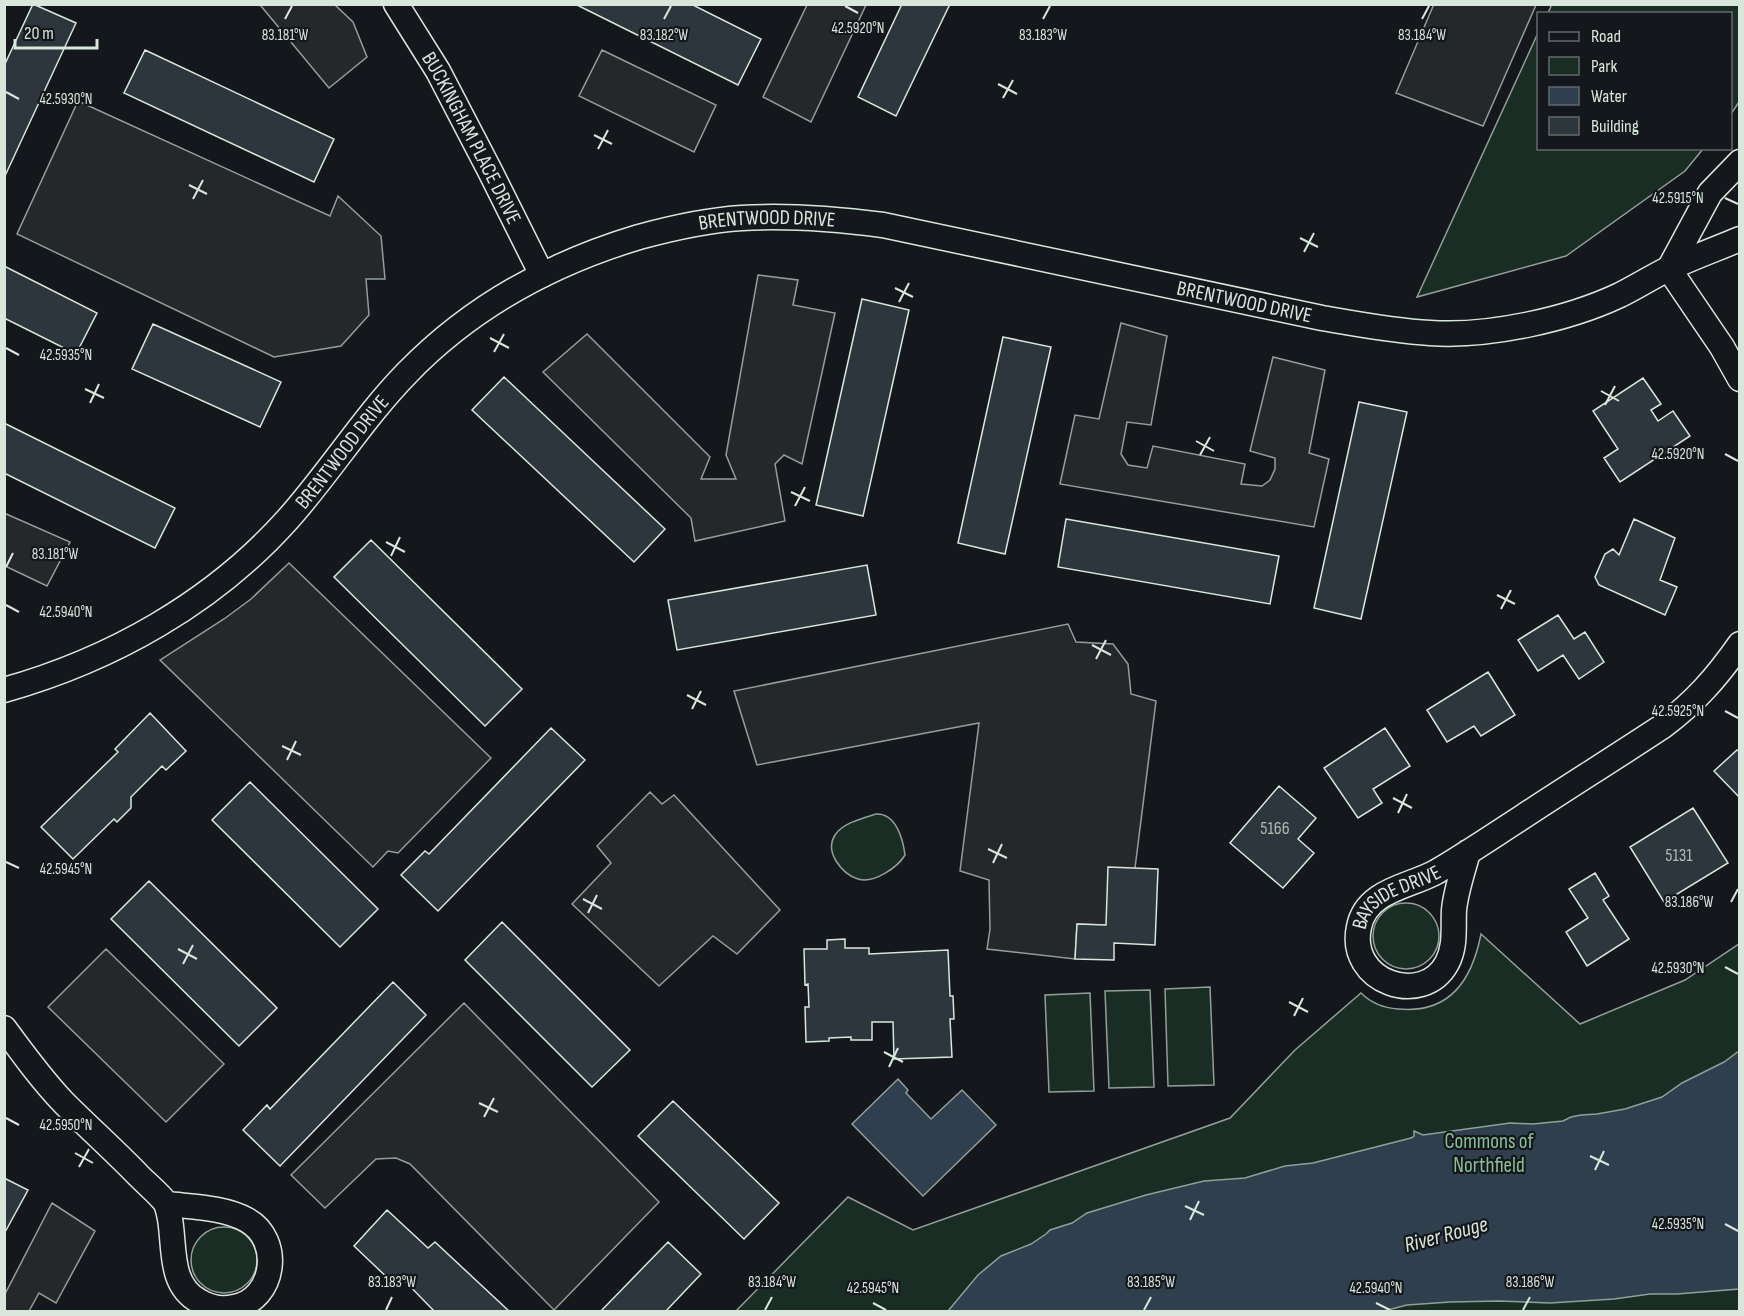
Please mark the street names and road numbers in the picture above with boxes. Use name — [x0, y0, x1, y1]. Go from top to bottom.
street label: BUCKINGHAM PLACE DRIVE — [417, 47, 527, 228]
street label: BRENTWOOD DRIVE — [696, 204, 837, 236]
street label: BRENTWOOD DRIVE — [1175, 275, 1314, 328]
street label: BRENTWOOD DRIVE — [290, 390, 394, 514]
street label: BAYSIDE DRIVE — [1346, 859, 1445, 932]

